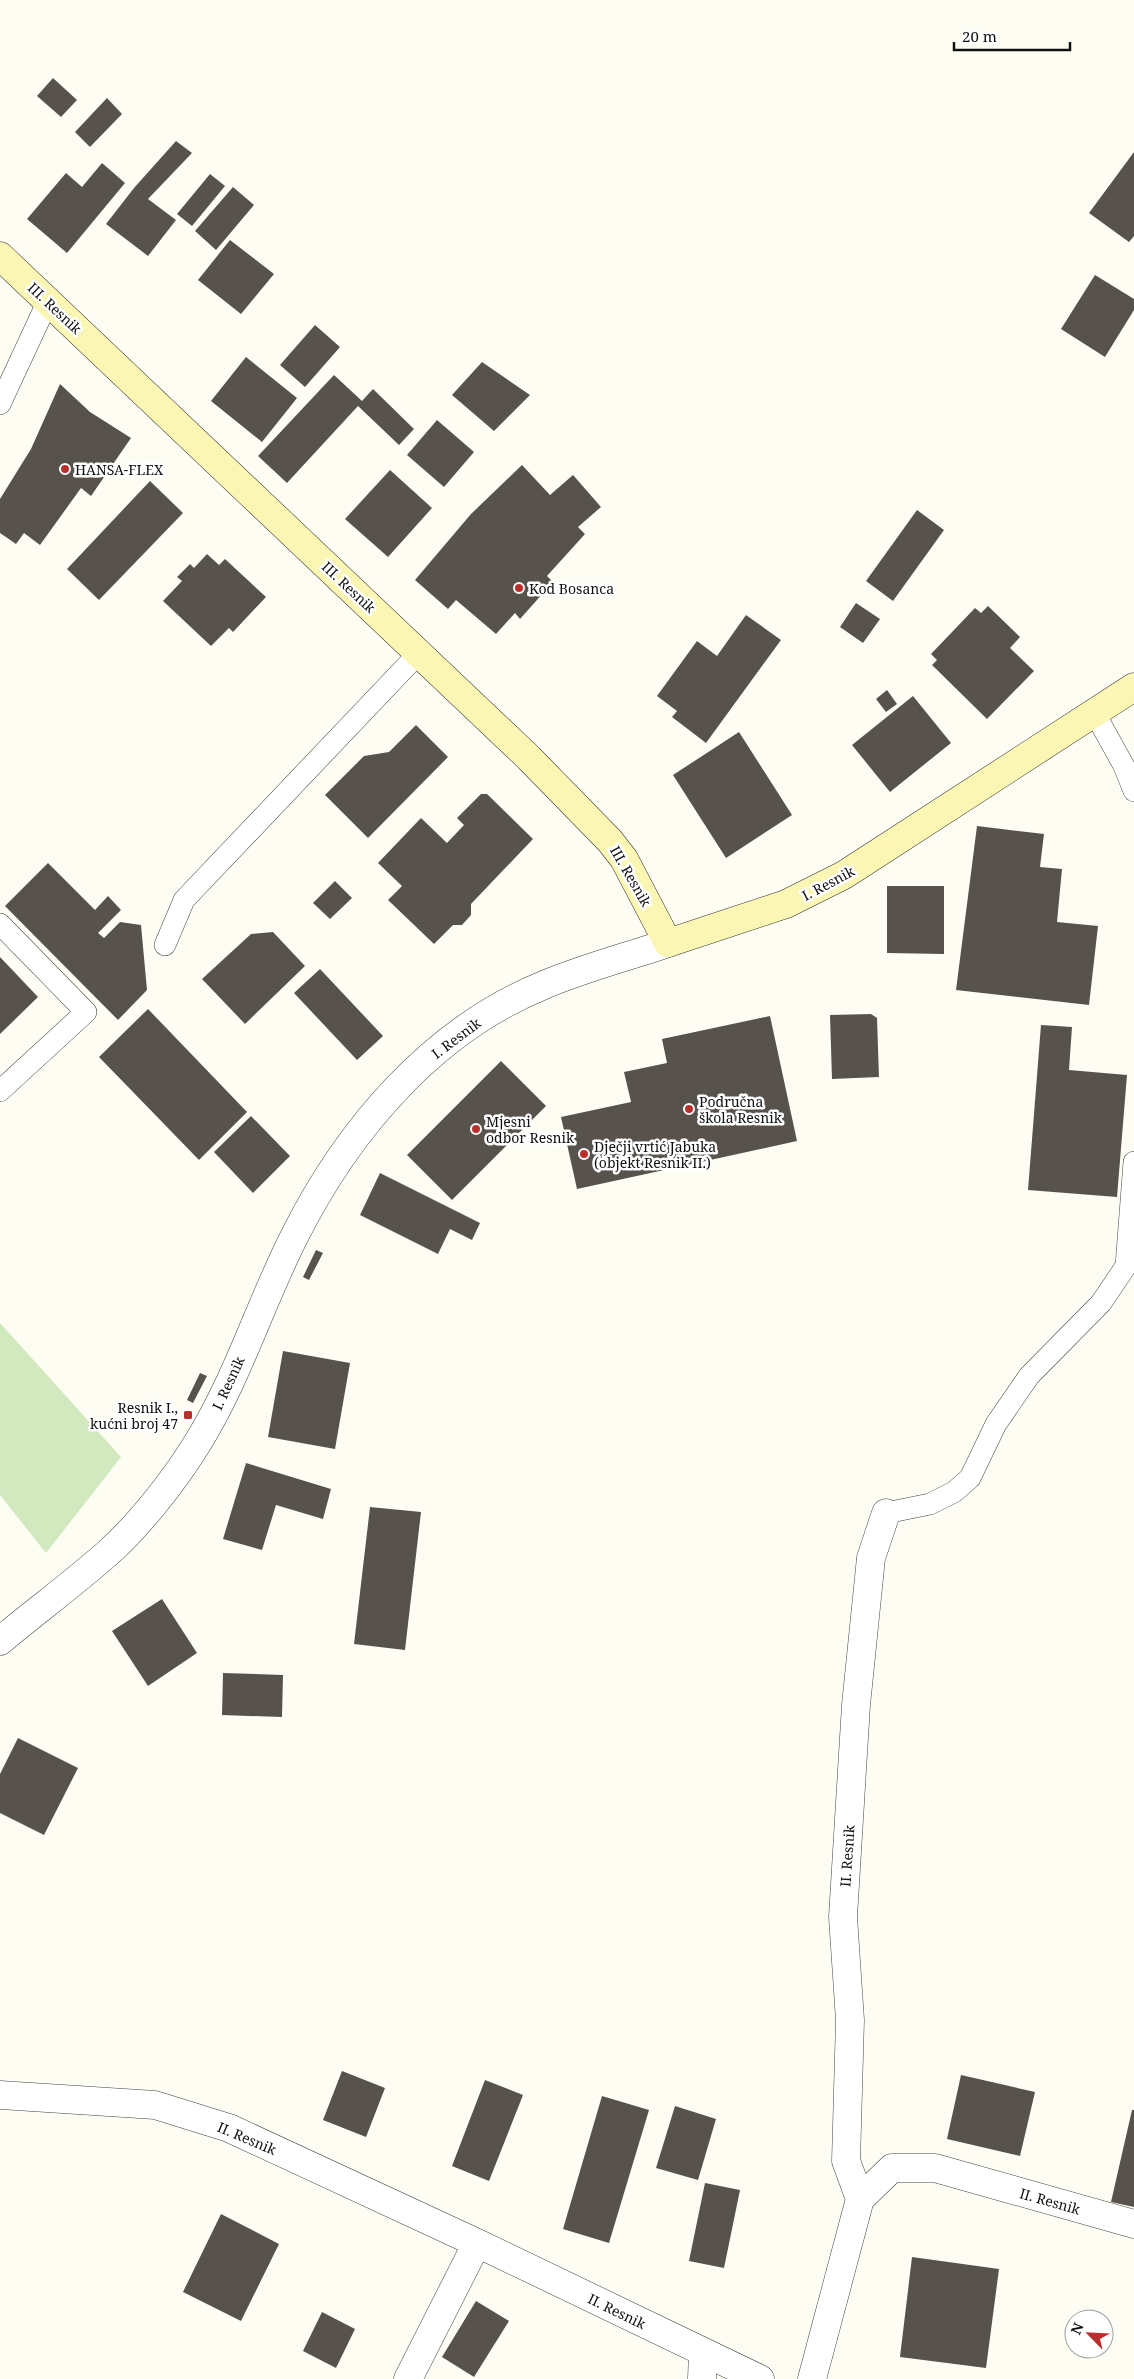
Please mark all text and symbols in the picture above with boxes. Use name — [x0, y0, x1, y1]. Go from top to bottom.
scale bar — [954, 20, 1070, 52]
text: 20 m — [962, 26, 997, 46]
street label: III. Resnik — [24, 278, 87, 338]
place label: HANSA-FLEX — [75, 460, 164, 479]
marker: HANSA-FLEX — [59, 463, 71, 475]
street label: III. Resnik — [318, 557, 381, 617]
place label: Kod Bosanca — [529, 579, 614, 598]
marker: Kod Bosanca — [513, 582, 525, 594]
street label: III. Resnik — [606, 842, 656, 911]
street label: I. Resnik — [798, 861, 858, 905]
street label: I. Resnik — [428, 1013, 485, 1063]
place label: Područna škola Resnik — [699, 1092, 783, 1127]
marker: Područna škola Resnik — [683, 1103, 695, 1115]
place label: Mjesni odbor Resnik — [486, 1112, 575, 1147]
marker: Mjesni odbor Resnik — [470, 1123, 482, 1135]
place label: Dječji vrtić Jabuka (objekt Resnik II.) — [594, 1137, 716, 1172]
marker: Dječji vrtić Jabuka (objekt Resnik II.) — [578, 1148, 590, 1160]
street label: I. Resnik — [207, 1352, 249, 1413]
place label: Resnik I., kućni broj 47 — [90, 1398, 178, 1433]
marker: Resnik I., kućni broj 47 — [182, 1409, 194, 1421]
street label: II. Resnik — [835, 1824, 859, 1888]
street label: II. Resnik — [215, 2117, 280, 2159]
street label: II. Resnik — [1018, 2183, 1083, 2219]
street label: II. Resnik — [585, 2289, 650, 2334]
north arrow — [1064, 2309, 1114, 2359]
text: N — [1066, 2320, 1088, 2337]

